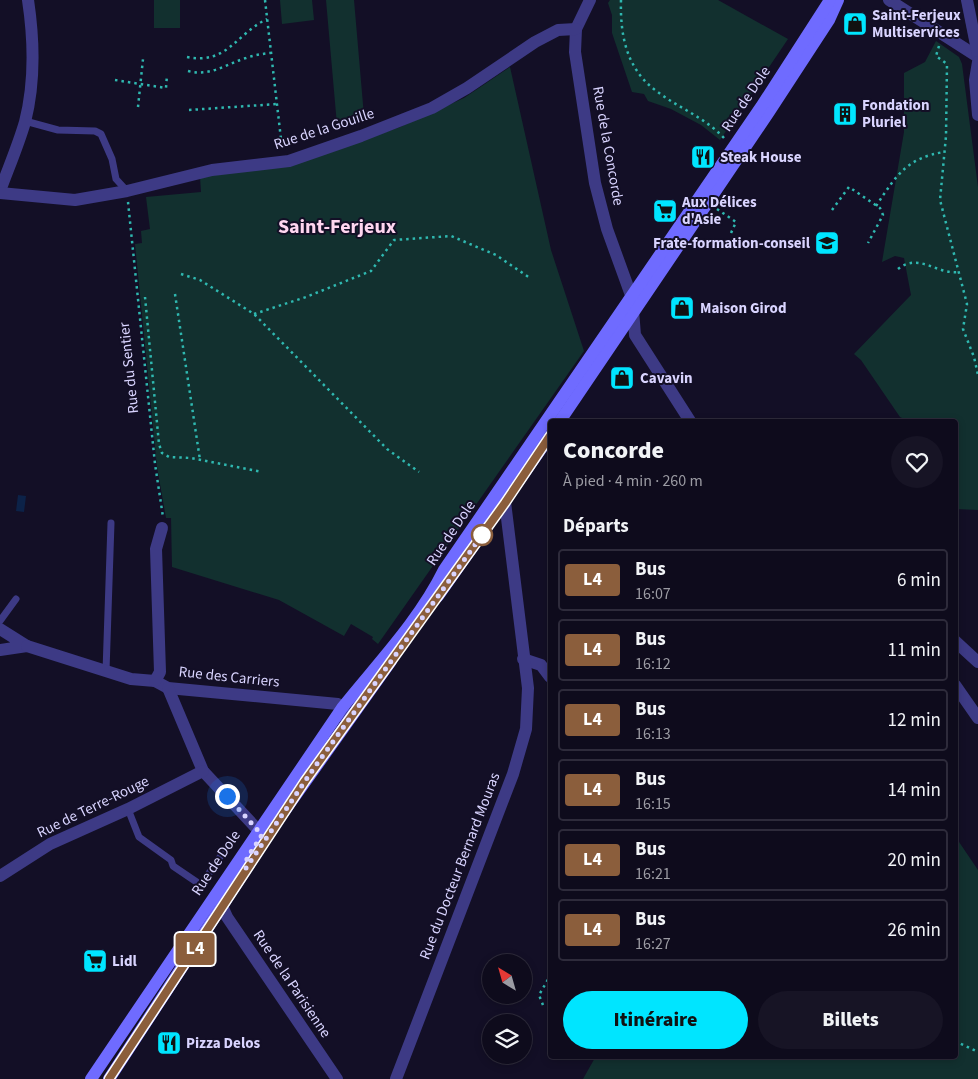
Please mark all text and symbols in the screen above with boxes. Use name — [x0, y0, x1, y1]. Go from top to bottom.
place label: Saint-Ferjeux Multiservices — [872, 5, 961, 43]
shop icon: Saint-Ferjeux Multiservices — [842, 11, 868, 37]
street label: Rue de Dole — [716, 62, 776, 136]
street label: Rue de la Concorde — [587, 85, 629, 207]
place label: Fondation Pluriel — [862, 95, 930, 133]
building icon: Fondation Pluriel — [832, 101, 858, 127]
street label: Rue de la Gouille — [271, 103, 377, 155]
restaurant icon: Steak House — [690, 144, 716, 170]
place label: Steak House — [720, 147, 802, 168]
place label: Aux Délices d'Asie — [681, 192, 757, 230]
supermarket icon: Aux Délices d'Asie — [652, 198, 678, 224]
district label: Saint-Ferjeux — [278, 213, 396, 241]
school or university icon: Frate-formation-conseil — [814, 230, 840, 256]
place label: Frate-formation-conseil — [653, 233, 811, 254]
shop icon: Maison Girod — [669, 295, 695, 321]
place label: Maison Girod — [700, 298, 786, 319]
street label: Rue du Sentier — [114, 321, 144, 415]
shop icon: Cavavin — [609, 365, 635, 391]
place label: Cavavin — [640, 368, 693, 389]
text: Concorde — [563, 433, 664, 468]
button: heart — [891, 436, 943, 488]
text: À pied · 4 min · 260 m — [563, 470, 703, 492]
street label: Rue de Dole — [421, 496, 481, 570]
text: Départs — [563, 513, 629, 540]
unlabelled marker — [471, 524, 493, 546]
text: Bus — [635, 556, 666, 583]
text: L4 — [583, 567, 602, 592]
text: 6 min — [897, 567, 941, 594]
text: 16:07 — [635, 583, 671, 605]
text: Bus — [635, 626, 666, 653]
text: L4 — [583, 637, 602, 662]
text: 11 min — [887, 637, 941, 664]
text: 16:12 — [635, 653, 671, 675]
street label: Rue des Carriers — [178, 661, 280, 693]
text: Bus — [635, 696, 666, 723]
text: L4 — [583, 707, 602, 732]
text: 12 min — [887, 707, 941, 734]
text: 16:13 — [635, 723, 671, 745]
text: Bus — [635, 766, 666, 793]
street label: Rue du Docteur Bernard Mouras — [415, 769, 505, 963]
street label: Rue de Terre-Rouge — [33, 771, 153, 843]
text: L4 — [583, 777, 602, 802]
text: 14 min — [887, 777, 941, 804]
your location — [215, 784, 240, 809]
text: 16:15 — [635, 793, 671, 815]
street label: Rue de Dole — [186, 826, 246, 900]
text: Bus — [635, 836, 666, 863]
text: L4 — [583, 847, 602, 872]
text: 20 min — [887, 847, 941, 874]
text: 16:21 — [635, 863, 671, 885]
text: Bus — [635, 906, 666, 933]
text: L4 — [583, 917, 602, 942]
text: 26 min — [887, 917, 941, 944]
street label: Rue de la Parisienne — [248, 926, 336, 1042]
line badge: L4 — [172, 933, 218, 965]
text: 16:27 — [635, 933, 671, 955]
text: L4 — [186, 936, 204, 961]
supermarket icon: Lidl — [82, 948, 108, 974]
place label: Lidl — [112, 951, 138, 972]
north arrow — [482, 954, 532, 1004]
map controls — [482, 954, 532, 1064]
button: Itinéraire — [563, 991, 748, 1049]
button: Billets — [758, 991, 943, 1049]
button: layers — [482, 1014, 532, 1064]
restaurant icon: Pizza Delos — [156, 1030, 182, 1056]
place label: Pizza Delos — [186, 1033, 260, 1054]

